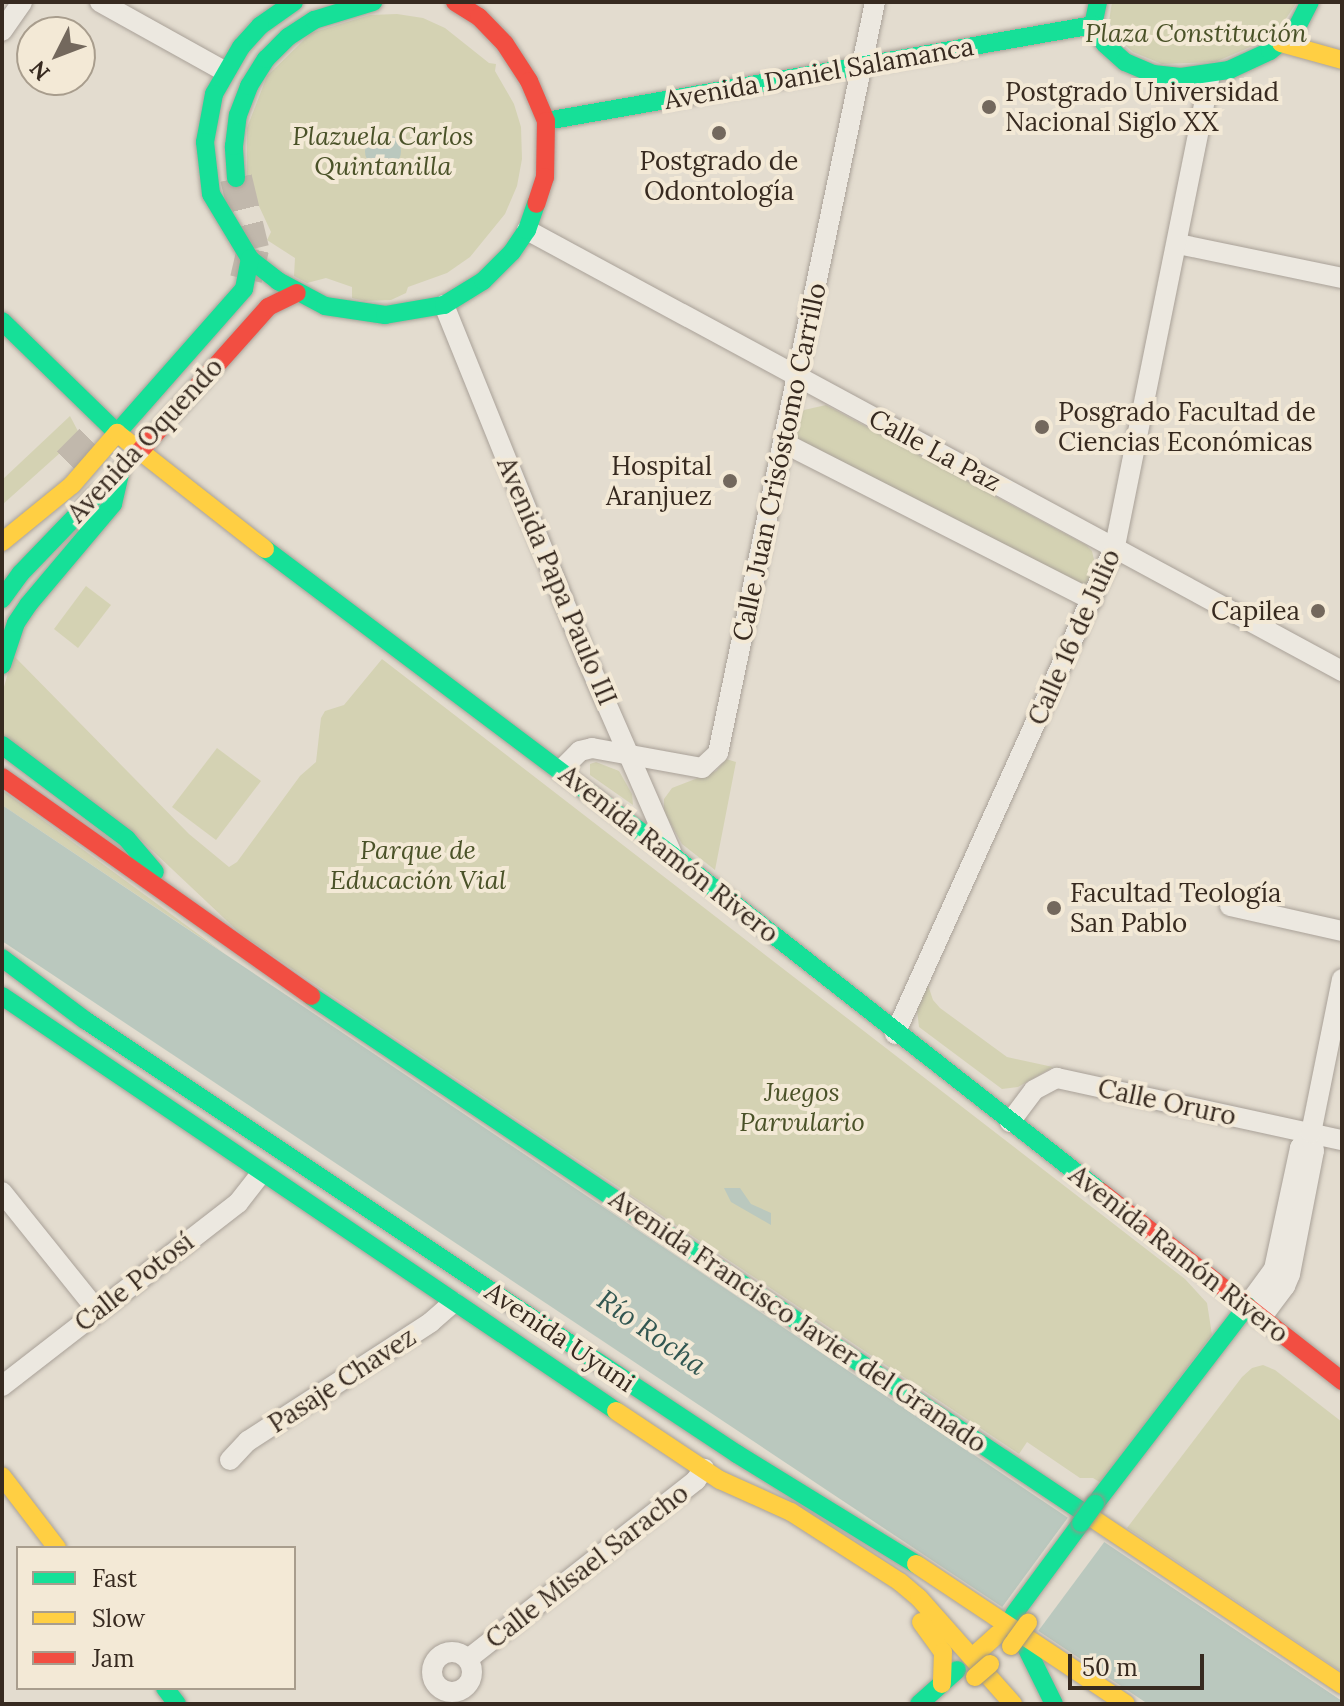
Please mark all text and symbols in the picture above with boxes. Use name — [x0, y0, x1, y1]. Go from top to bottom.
north arrow — [16, 16, 96, 96]
park label: Plaza Constitución — [1085, 17, 1307, 49]
street label: Avenida Daniel Salamanca — [662, 30, 976, 116]
text: N — [24, 55, 56, 86]
place label: Postgrado Universidad Nacional Siglo XX — [1005, 76, 1279, 138]
marker: Postgrado Universidad Nacional Siglo XX — [980, 98, 998, 116]
park label: Plazuela Carlos Quintanilla — [292, 120, 474, 182]
marker: Postgrado de Odontología — [710, 124, 728, 142]
place label: Postgrado de Odontología — [640, 145, 798, 206]
street label: Calle Juan Crisóstomo Carrillo — [726, 280, 832, 644]
street label: Avenida Oquendo — [61, 351, 229, 529]
place label: Posgrado Facultad de Ciencias Económicas — [1058, 396, 1316, 458]
street label: Calle La Paz — [864, 402, 1006, 498]
marker: Posgrado Facultad de Ciencias Económicas — [1033, 418, 1051, 436]
place label: Hospital Aranjuez — [606, 450, 712, 512]
street label: Avenida Papa Paulo III — [491, 452, 623, 710]
marker: Hospital Aranjuez — [719, 470, 741, 492]
street label: Calle 16 de Julio — [1021, 544, 1127, 730]
place label: Capilea — [1211, 595, 1300, 627]
marker: Capilea — [1307, 600, 1329, 622]
street label: Avenida Ramón Rivero — [553, 759, 785, 949]
park label: Parque de Educación Vial — [330, 834, 506, 896]
place label: Facultad Teología San Pablo — [1070, 877, 1281, 938]
marker: Facultad Teología San Pablo — [1045, 899, 1063, 917]
street label: Calle Oruro — [1095, 1072, 1239, 1132]
park label: Juegos Parvulario — [739, 1076, 865, 1138]
street label: Avenida Ramón Rivero — [1063, 1159, 1295, 1349]
street label: Avenida Francisco Javier del Granado — [604, 1183, 992, 1459]
street label: Calle Potosí — [68, 1226, 200, 1338]
street label: Avenida Uyuni — [479, 1276, 641, 1398]
water label: Río Rocha — [591, 1282, 713, 1382]
street label: Pasaje Chavez — [262, 1321, 422, 1439]
street label: Calle Misael Saracho — [479, 1477, 695, 1655]
legend — [16, 1546, 296, 1690]
text: Fast — [92, 1563, 137, 1594]
text: Slow — [92, 1603, 145, 1634]
scale bar — [1072, 1638, 1208, 1688]
text: Jam — [92, 1643, 134, 1674]
text: 50 m — [1082, 1652, 1138, 1683]

